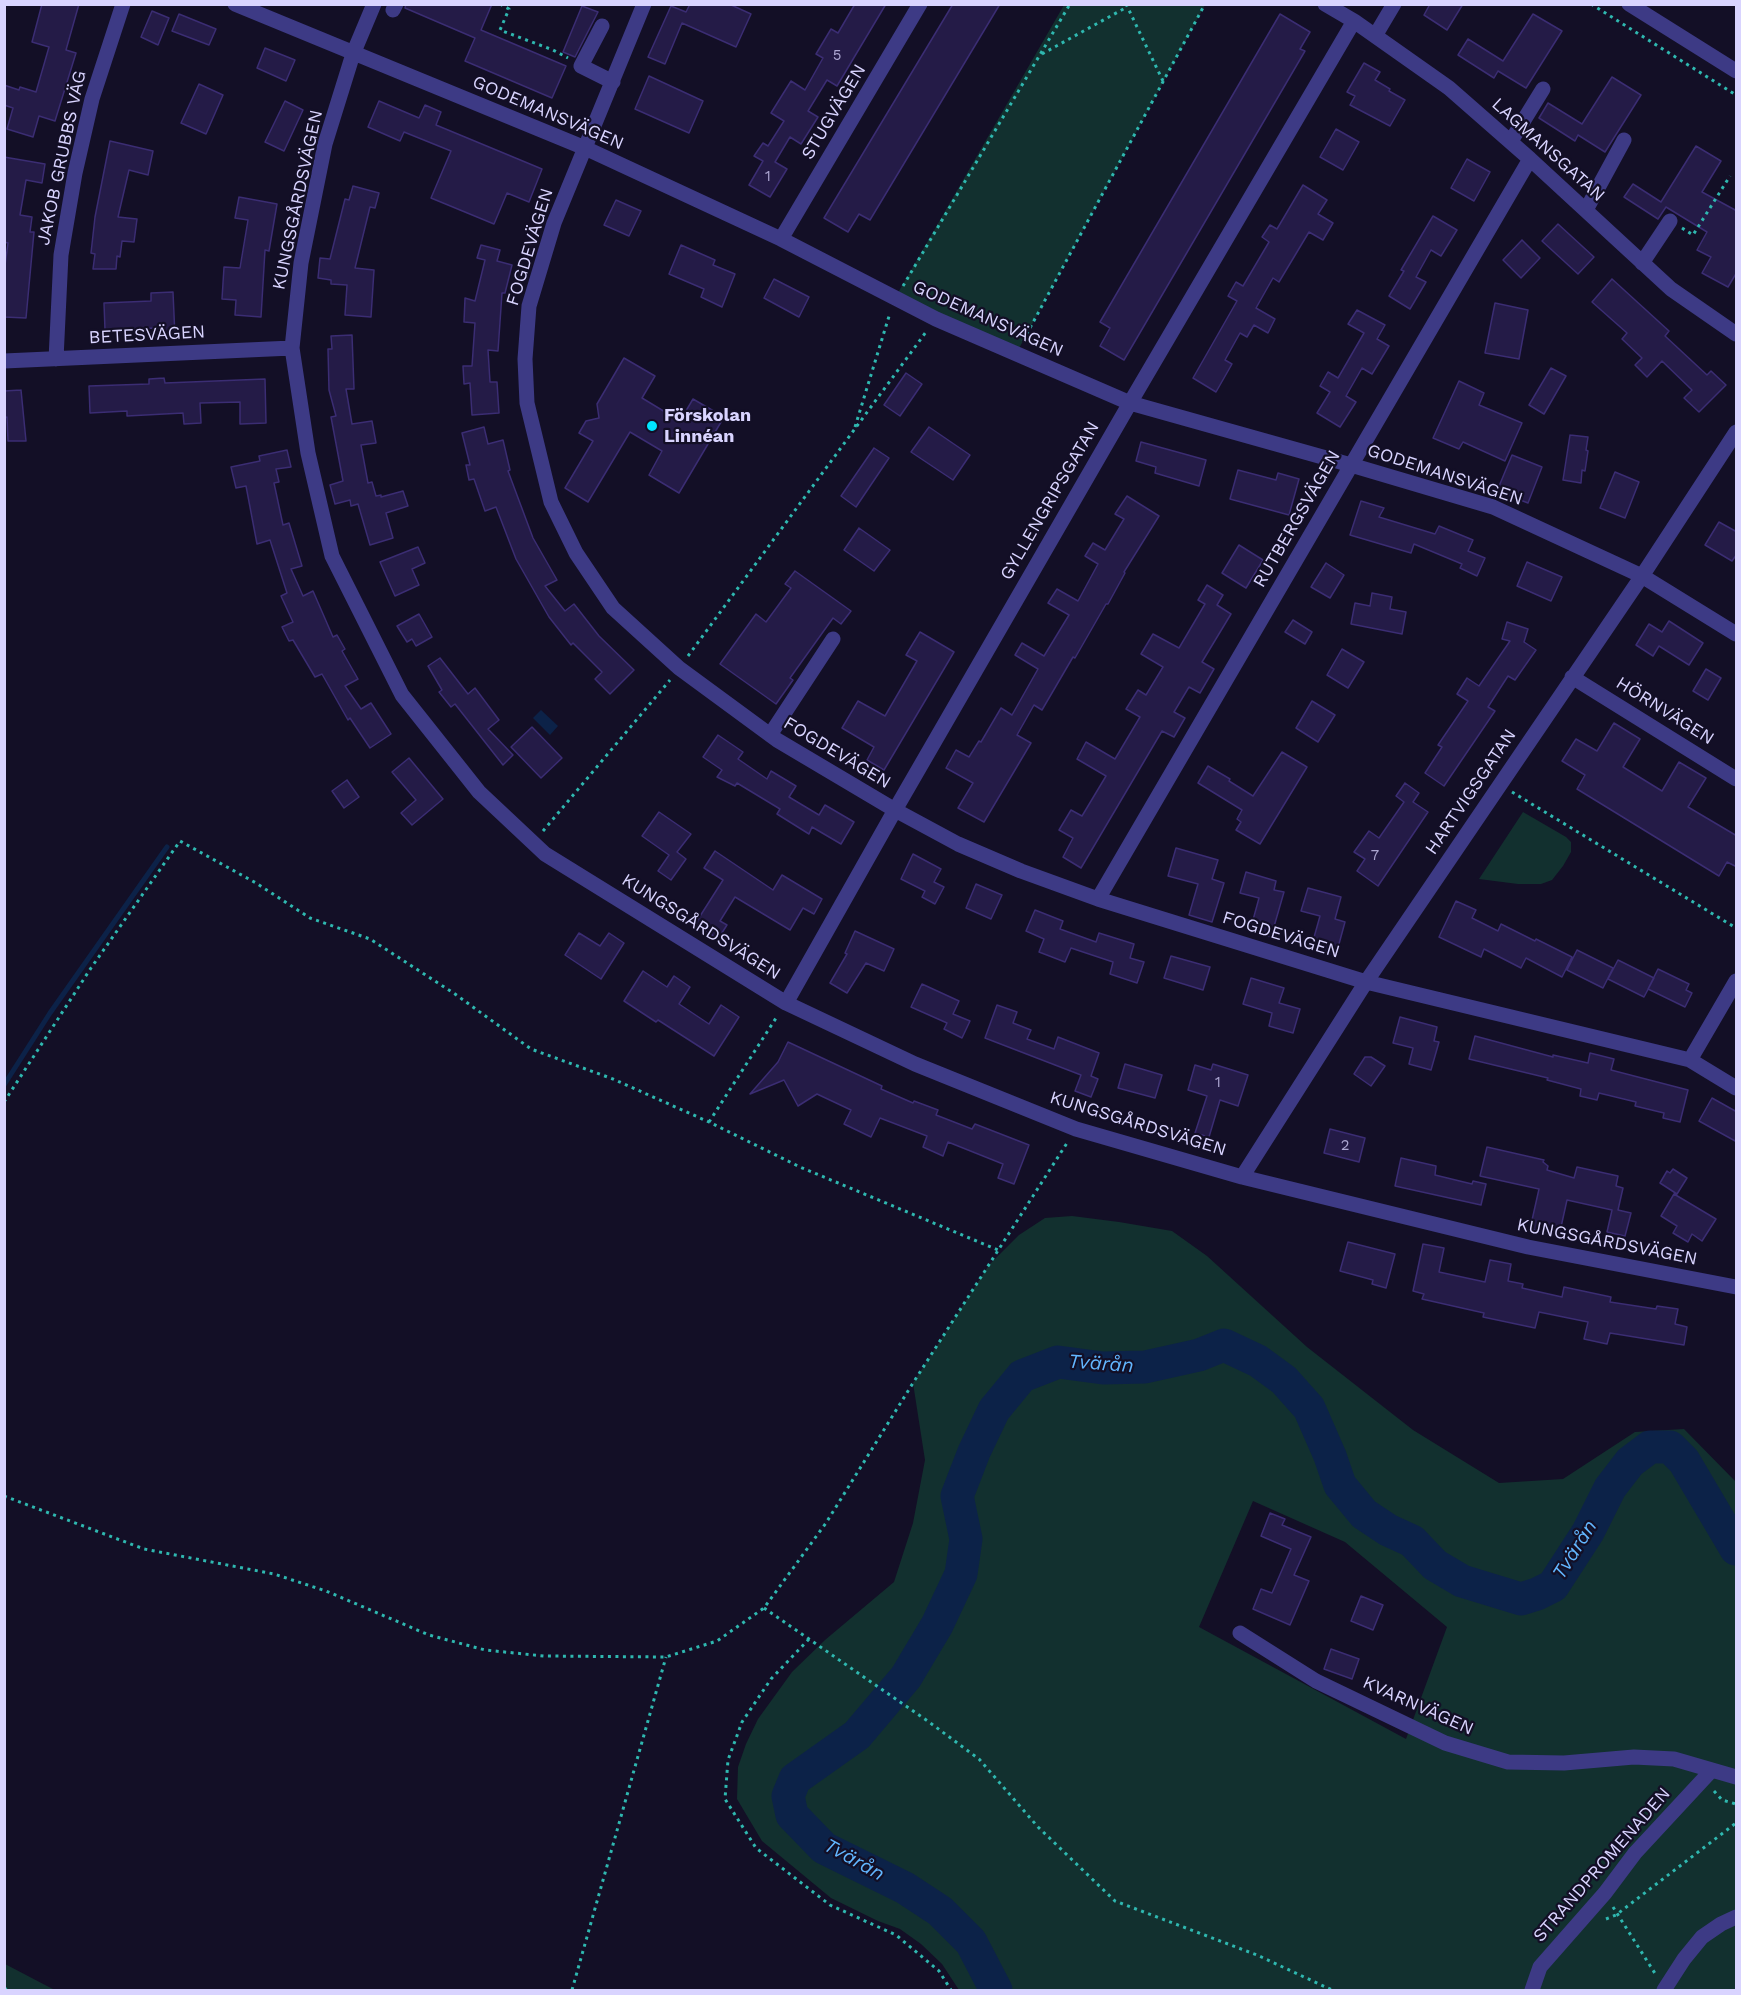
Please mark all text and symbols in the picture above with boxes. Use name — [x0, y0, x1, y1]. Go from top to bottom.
house number: 5 — [833, 47, 841, 65]
street label: STUGVÄGEN — [797, 60, 871, 164]
street label: JAKOB GRUBBS VÄG — [33, 69, 91, 247]
street label: GODEMANSVÄGEN — [469, 71, 627, 155]
street label: LAGMANSGATAN — [1487, 93, 1609, 207]
street label: KUNGSGÅRDSVÄGEN — [268, 108, 328, 292]
house number: 1 — [765, 168, 771, 186]
street label: FOGDEVÄGEN — [502, 186, 558, 308]
street label: GODEMANSVÄGEN — [909, 276, 1067, 362]
street label: BETESVÄGEN — [88, 321, 206, 349]
place label: Förskolan Linnéan — [664, 405, 751, 448]
street label: GYLLENGRIPSGATAN — [996, 418, 1104, 584]
marker: Förskolan Linnéan — [645, 419, 659, 433]
street label: GODEMANSVÄGEN — [1364, 440, 1526, 510]
street label: RUTBERGSVÄGEN — [1249, 447, 1345, 591]
street label: HÖRNVÄGEN — [1612, 672, 1718, 750]
street label: FOGDEVÄGEN — [779, 712, 895, 794]
street label: HARTVIGSGATAN — [1421, 725, 1521, 859]
house number: 7 — [1371, 847, 1379, 865]
street label: KUNGSGÅRDSVÄGEN — [618, 869, 784, 985]
street label: FOGDEVÄGEN — [1220, 907, 1342, 963]
house number: 1 — [1215, 1074, 1221, 1092]
street label: KUNGSGÅRDSVÄGEN — [1047, 1087, 1229, 1161]
house number: 2 — [1341, 1137, 1349, 1155]
street label: KUNGSGÅRDSVÄGEN — [1515, 1214, 1699, 1270]
water label: Tvärån — [1068, 1350, 1134, 1378]
water label: Tvärån — [1548, 1516, 1602, 1584]
street label: KVARNVÄGEN — [1359, 1672, 1477, 1740]
street label: STRANDPROMENADEN — [1529, 1783, 1675, 1947]
water label: Tvärån — [820, 1834, 888, 1886]

